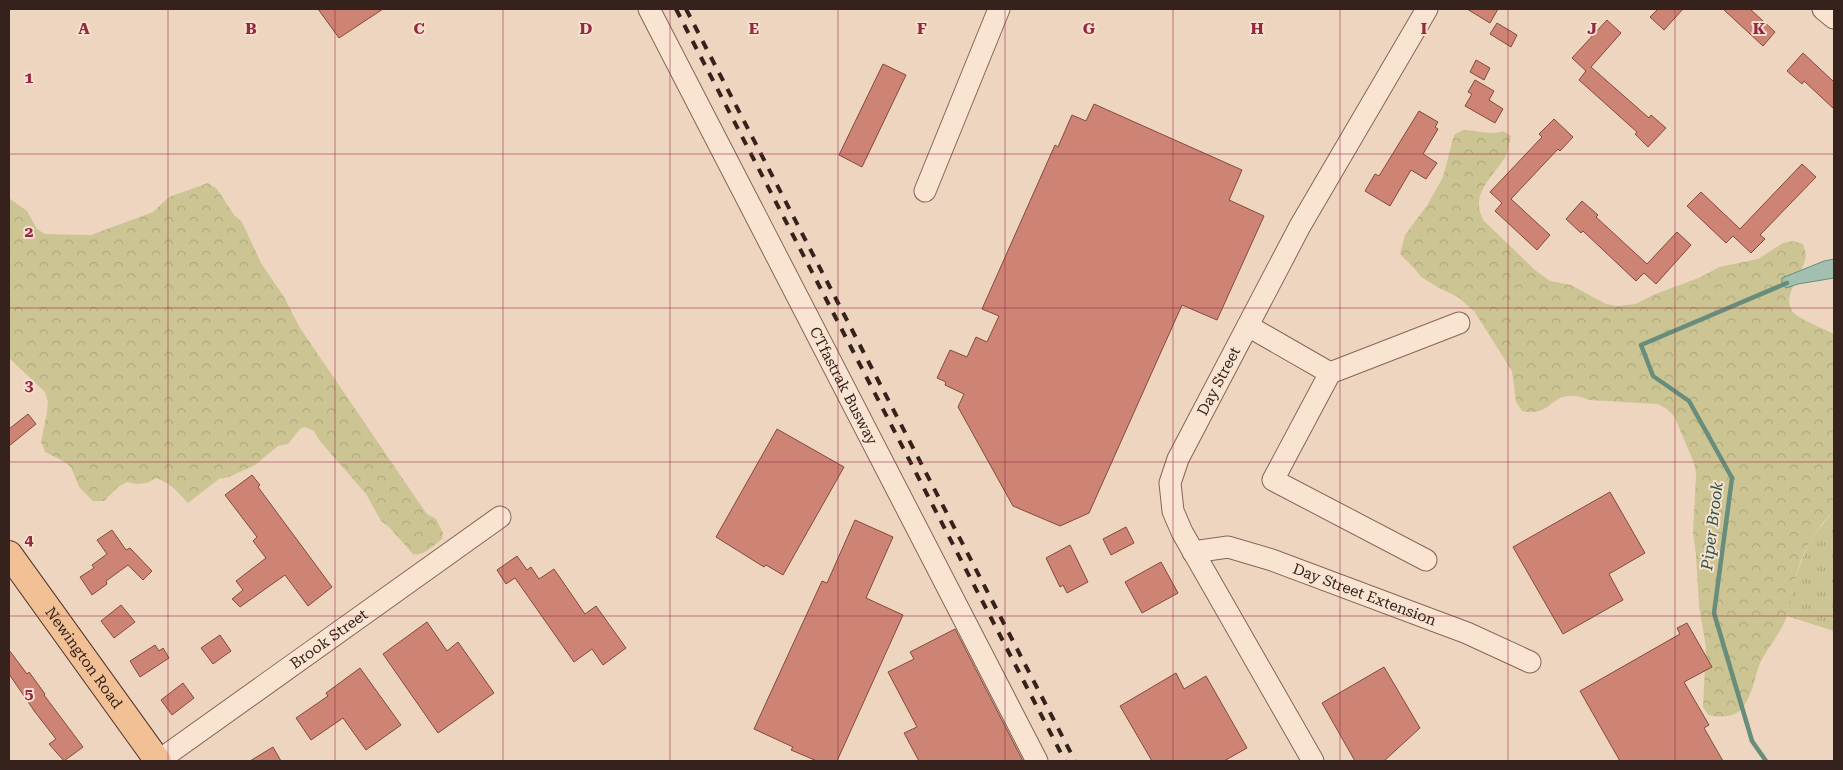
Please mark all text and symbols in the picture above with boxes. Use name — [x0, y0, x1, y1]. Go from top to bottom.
text: A — [78, 19, 90, 38]
text: B — [245, 19, 257, 38]
text: C — [413, 19, 425, 38]
text: D — [580, 19, 593, 38]
text: E — [749, 19, 759, 38]
text: F — [917, 19, 927, 38]
text: G — [1083, 19, 1096, 38]
text: H — [1250, 19, 1264, 38]
text: I — [1421, 19, 1427, 38]
text: J — [1587, 19, 1597, 38]
text: K — [1753, 19, 1766, 38]
text: 1 — [25, 68, 34, 87]
text: 2 — [25, 222, 34, 241]
street label: CTfastrak Busway — [806, 324, 881, 448]
street label: Day Street — [1193, 343, 1244, 419]
text: 3 — [25, 376, 34, 395]
water label: Piper Brook — [1697, 481, 1727, 572]
text: 4 — [25, 530, 34, 549]
street label: Day Street Extension — [1290, 560, 1439, 630]
street label: Newington Road — [41, 604, 127, 712]
street label: Brook Street — [287, 605, 371, 673]
text: 5 — [25, 684, 34, 703]

